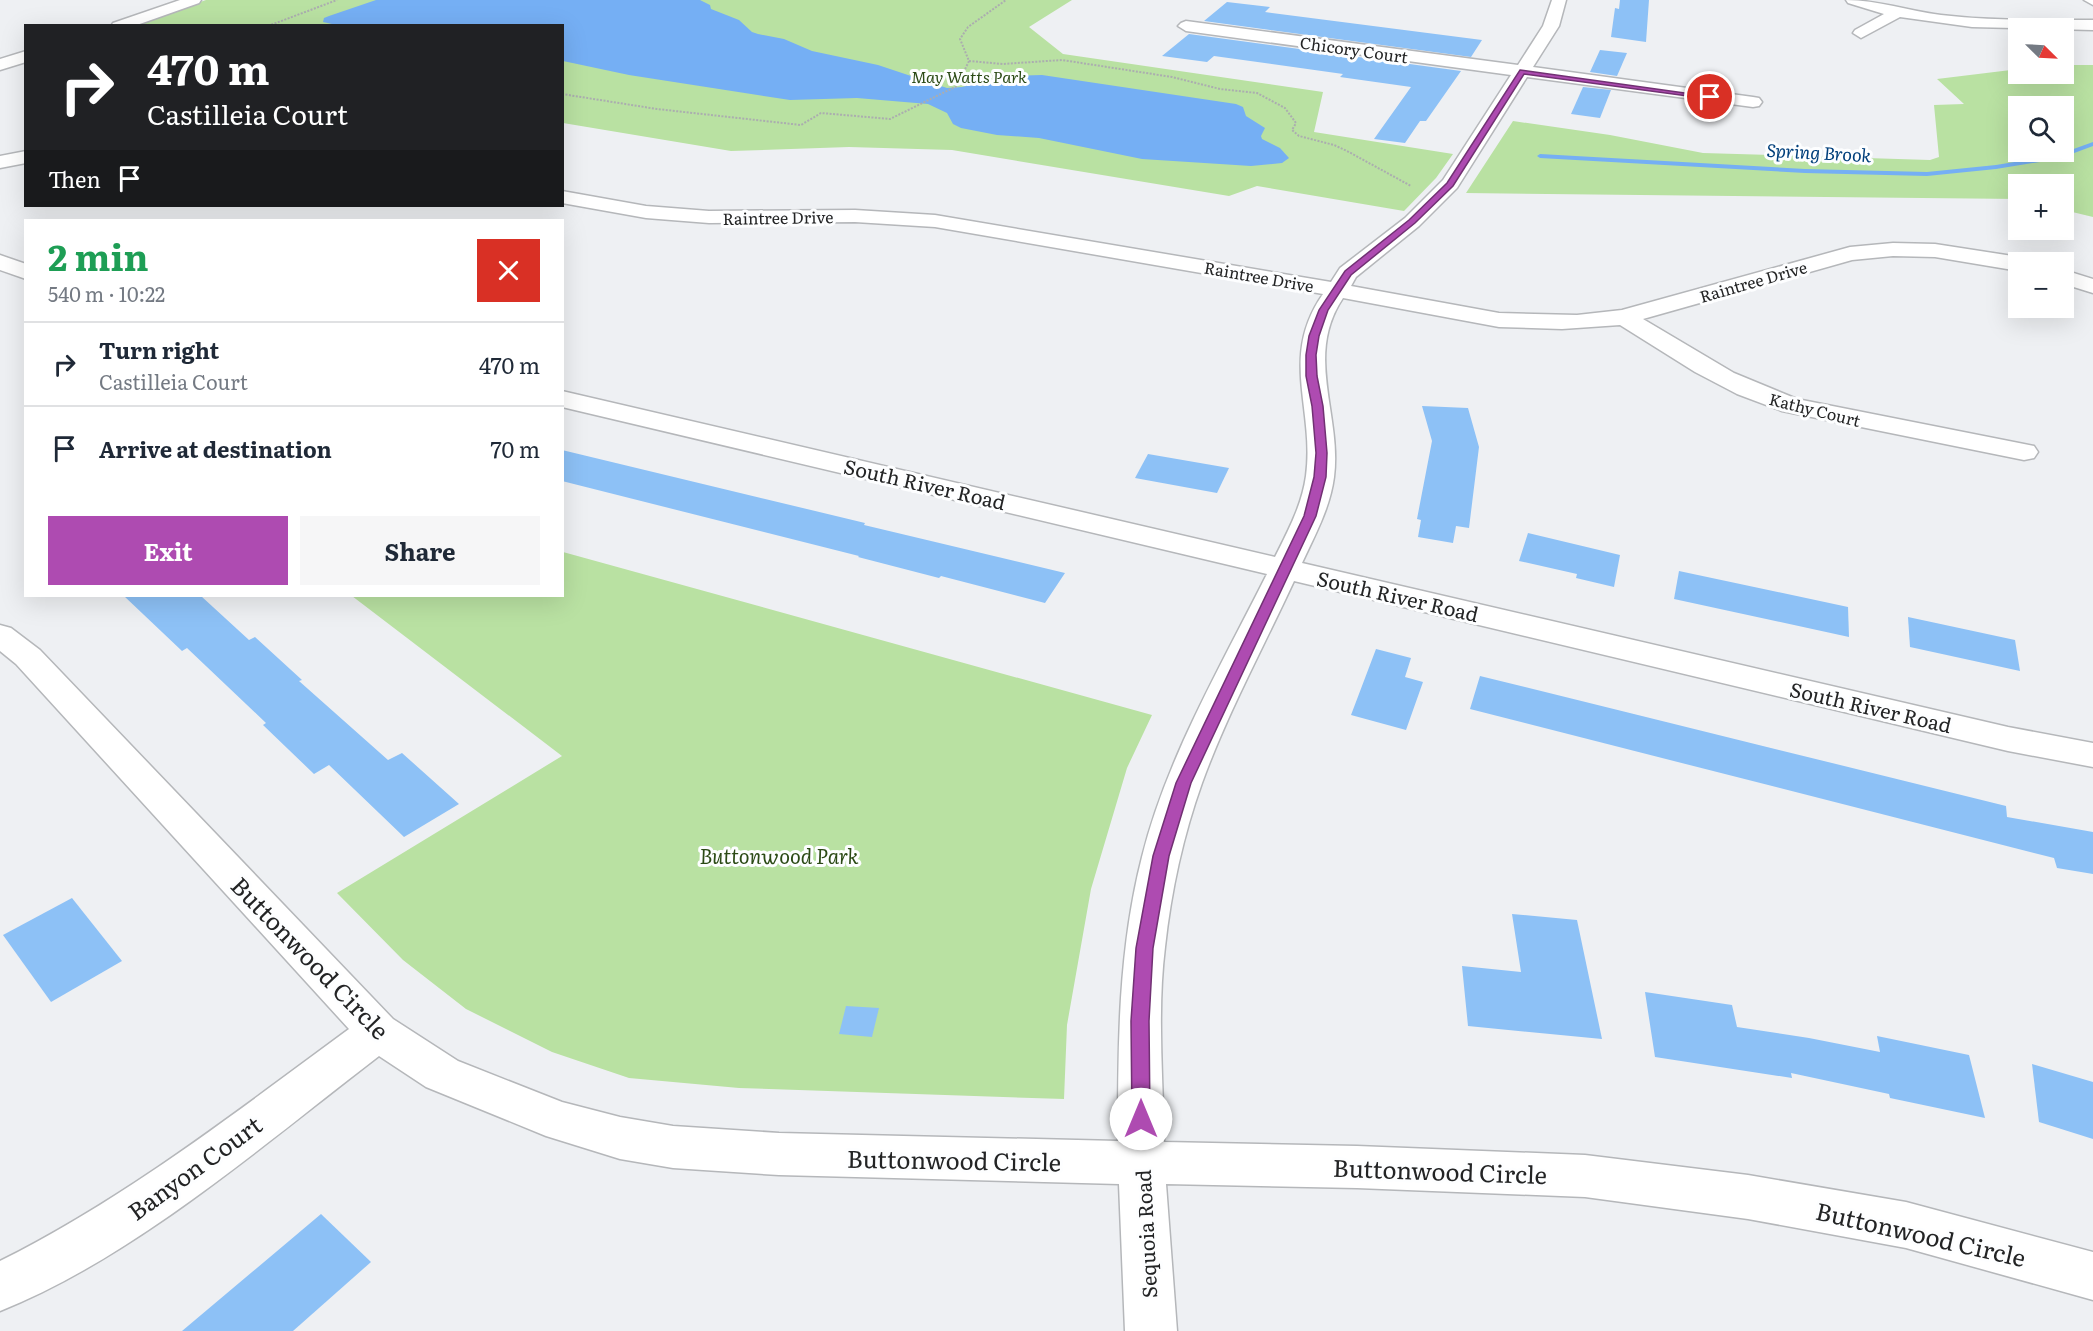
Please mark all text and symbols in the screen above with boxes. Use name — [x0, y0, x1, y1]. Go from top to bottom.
north arrow — [2008, 18, 2074, 84]
map controls — [2008, 18, 2074, 318]
street label: Chicory Court — [1298, 30, 1410, 69]
text: 470 m — [147, 36, 270, 98]
icon: right — [48, 48, 126, 126]
park label: May Watts Park — [911, 64, 1027, 88]
pin — [1684, 71, 1735, 122]
icon: arrive — [1693, 80, 1726, 113]
text: Castilleia Court — [147, 93, 348, 133]
button: search — [2008, 96, 2074, 162]
water label: Spring Brook — [1766, 136, 1872, 168]
text: Then — [48, 162, 101, 195]
icon: arrive — [113, 162, 146, 195]
button: + — [2008, 174, 2074, 240]
street label: Raintree Drive — [722, 204, 834, 230]
text: 2 min — [48, 229, 149, 282]
button: close — [477, 239, 540, 302]
button: − — [2008, 252, 2074, 318]
street label: Raintree Drive — [1696, 254, 1810, 308]
street label: Raintree Drive — [1202, 255, 1316, 297]
text: 540 m · 10:22 — [48, 278, 165, 308]
text: Turn right — [99, 333, 219, 366]
icon: right — [48, 348, 81, 381]
text: 470 m — [479, 348, 540, 381]
text: Castilleia Court — [99, 366, 248, 396]
street label: Kathy Court — [1767, 386, 1864, 432]
icon: arrive — [48, 432, 81, 465]
text: Arrive at destination — [99, 432, 332, 465]
text: 70 m — [490, 432, 540, 465]
street label: South River Road — [841, 450, 1009, 516]
button: Exit — [48, 516, 288, 585]
button: Share — [300, 516, 540, 585]
street label: South River Road — [1314, 562, 1482, 628]
street label: South River Road — [1787, 673, 1955, 739]
park label: Buttonwood Park — [699, 840, 859, 870]
street label: Buttonwood Circle — [224, 868, 398, 1046]
position arrow — [1109, 1087, 1173, 1151]
street label: Banyon Court — [120, 1106, 268, 1228]
street label: Buttonwood Circle — [847, 1140, 1061, 1178]
street label: Buttonwood Circle — [1332, 1149, 1548, 1191]
street label: Sequoia Road — [1127, 1169, 1163, 1299]
street label: Buttonwood Circle — [1813, 1192, 2029, 1274]

